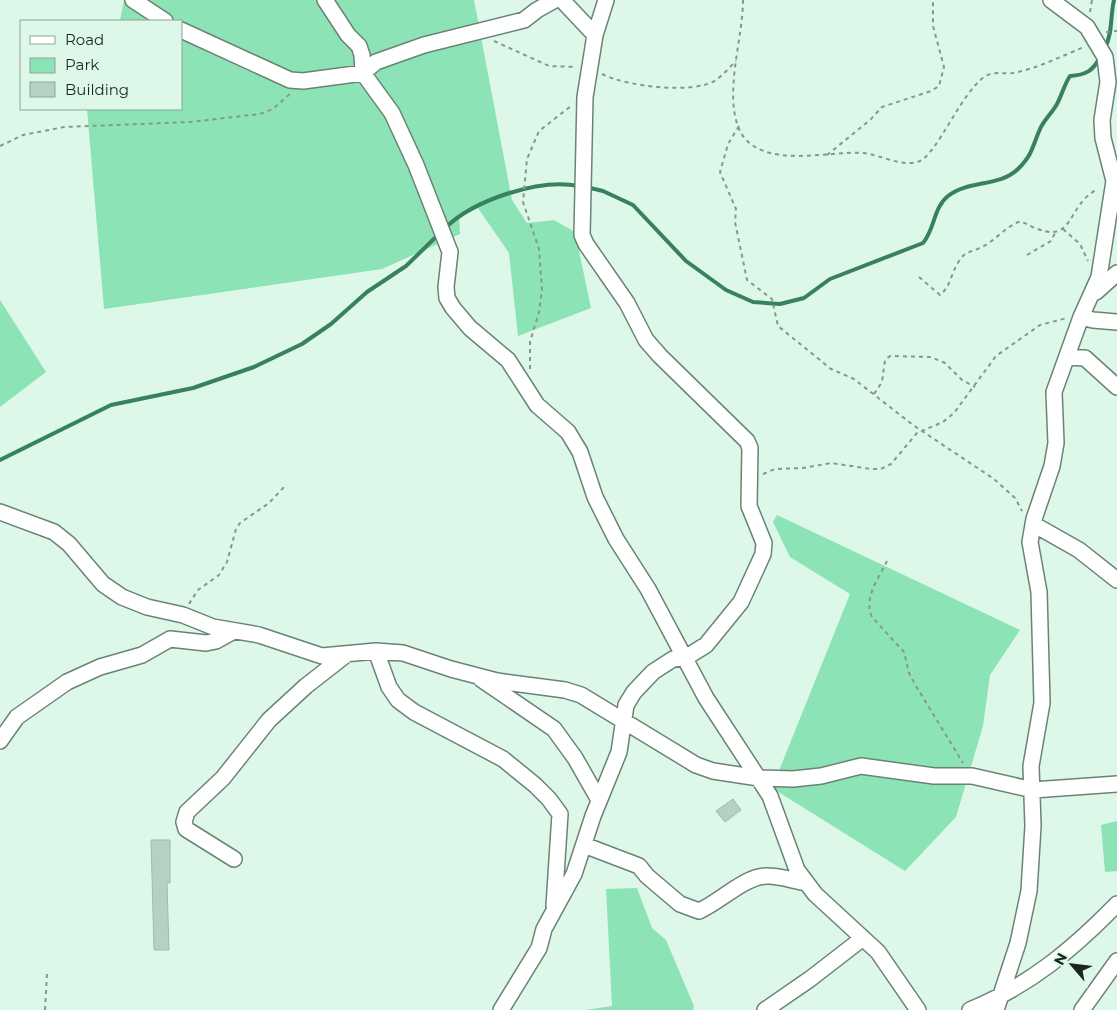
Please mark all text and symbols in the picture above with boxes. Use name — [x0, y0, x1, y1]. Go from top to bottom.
legend — [20, 20, 182, 110]
text: Road — [65, 30, 104, 49]
text: Park — [65, 55, 99, 74]
text: Building — [65, 80, 129, 99]
north arrow — [1047, 940, 1097, 990]
text: N — [1050, 950, 1071, 968]

